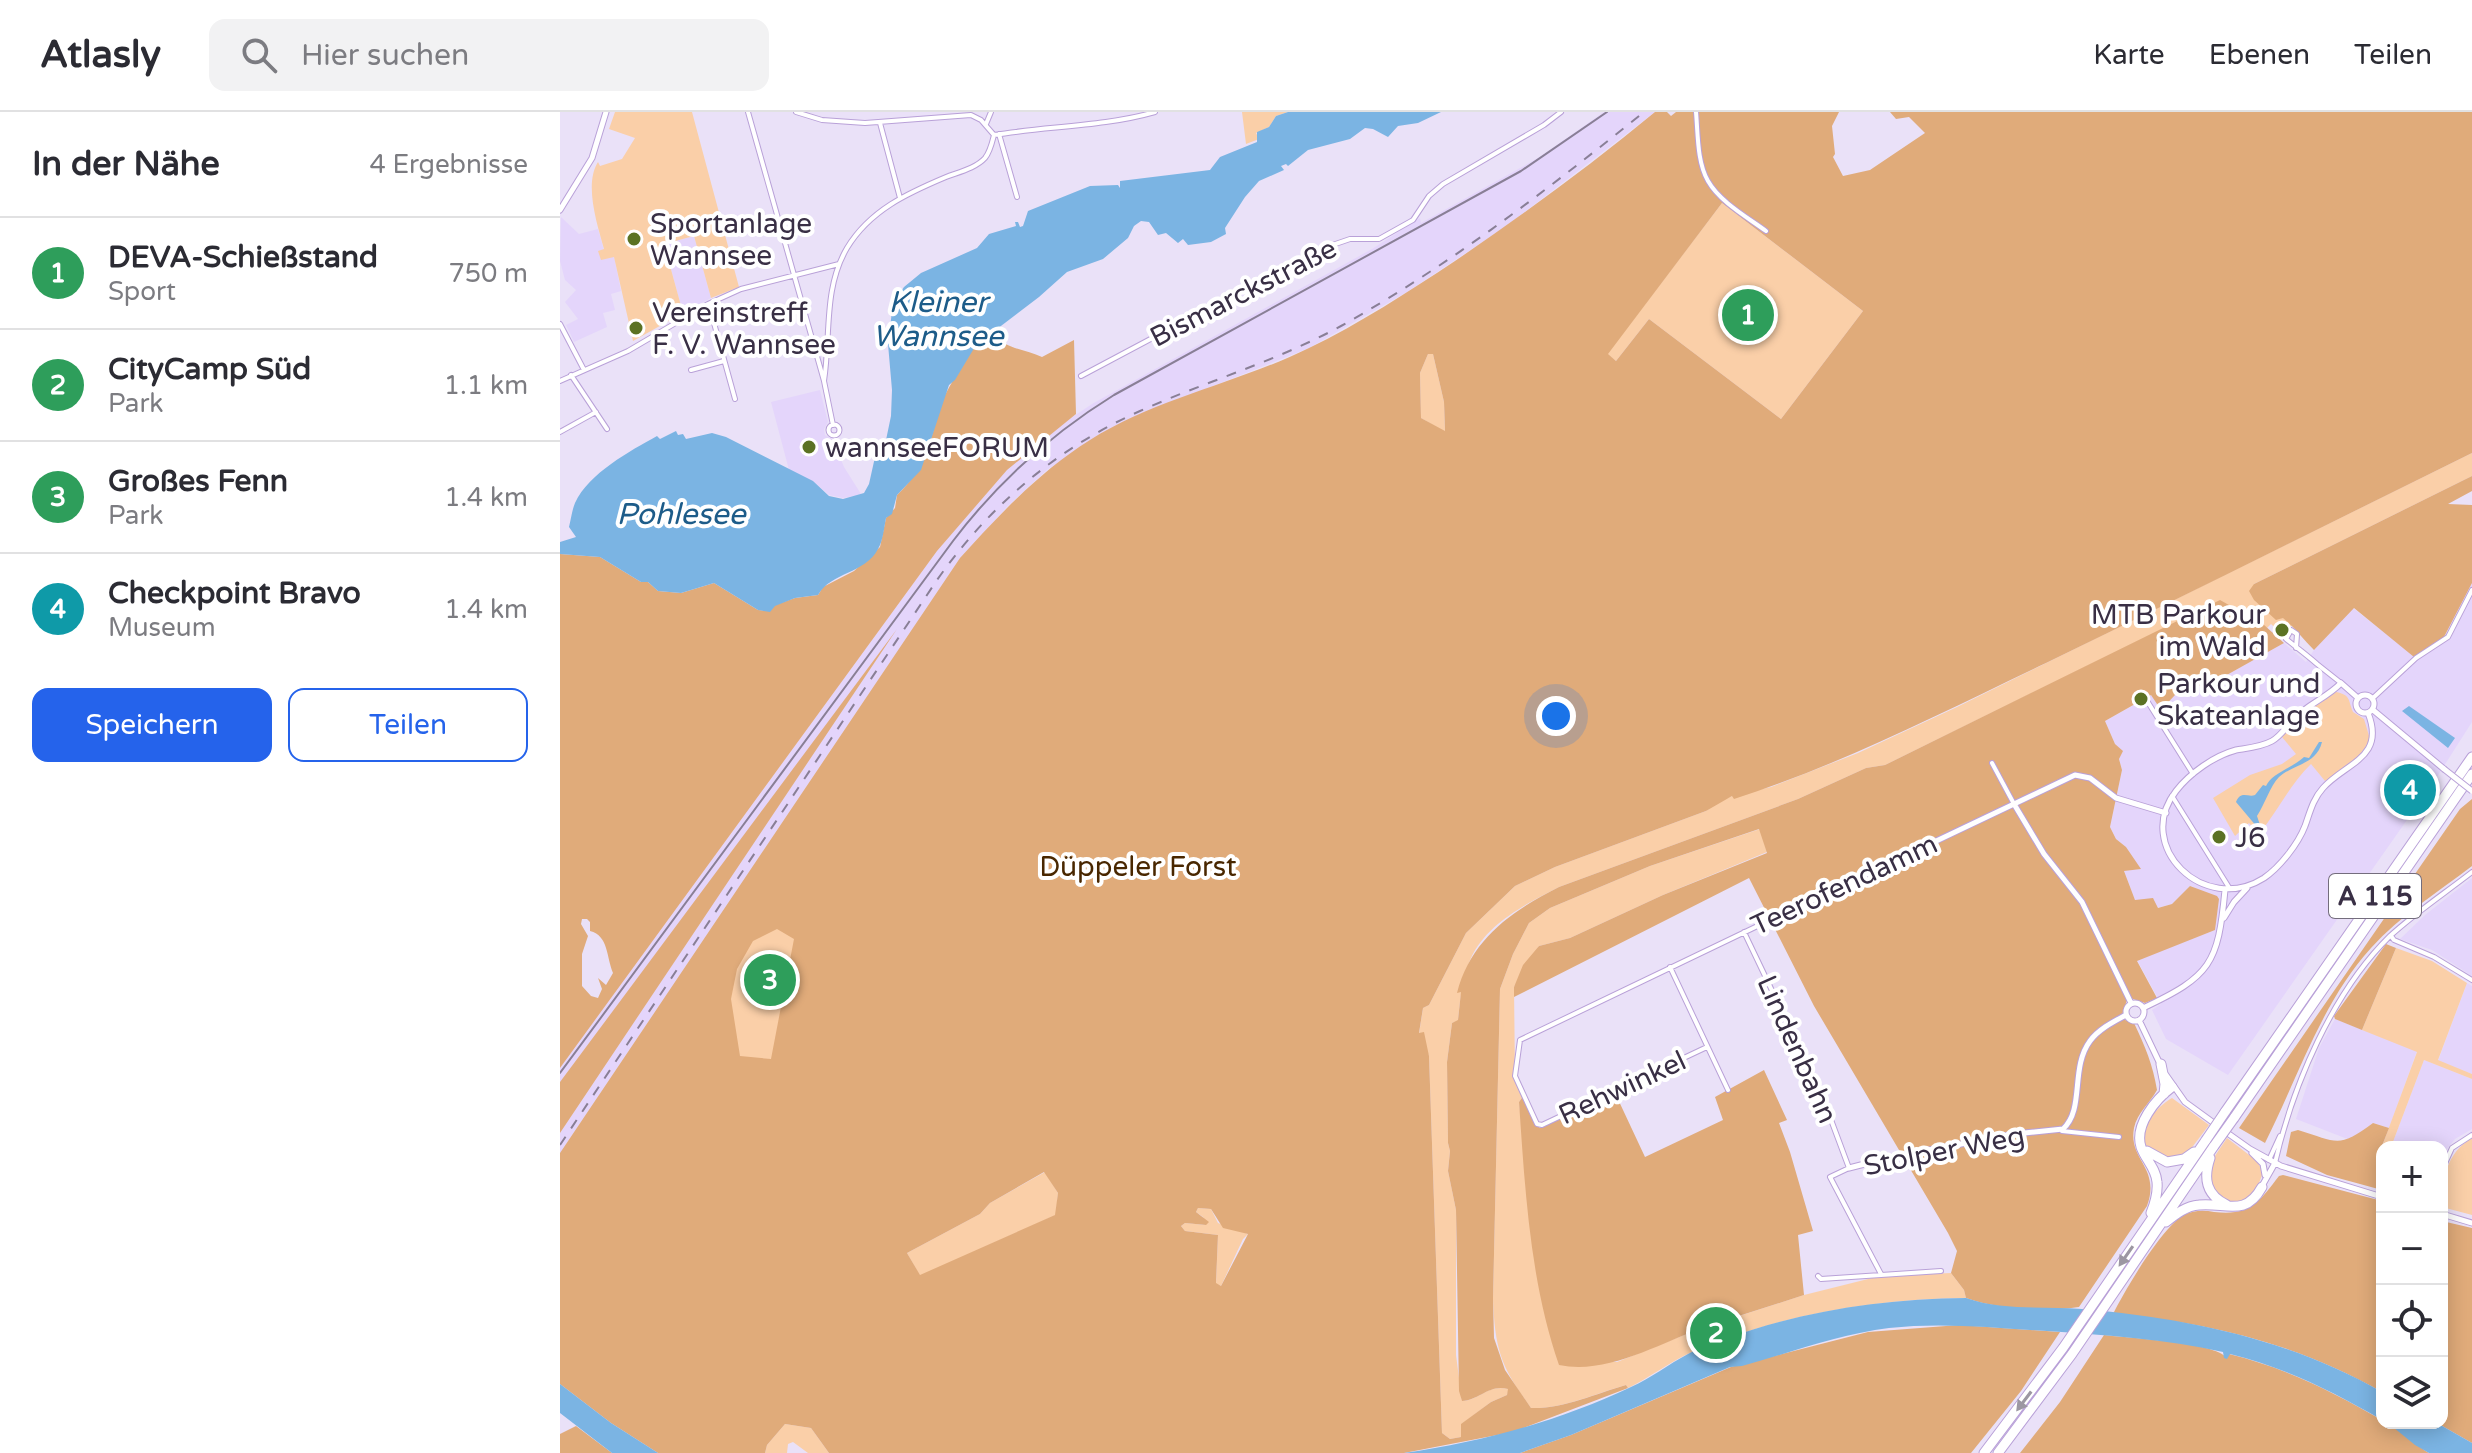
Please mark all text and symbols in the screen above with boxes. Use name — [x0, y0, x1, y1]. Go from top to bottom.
search box — [209, 19, 769, 91]
text: Atlasly — [40, 32, 161, 78]
icon: search — [237, 33, 281, 77]
text: Hier suchen — [301, 37, 469, 74]
text: Karte — [2093, 38, 2165, 72]
text: Ebenen — [2209, 38, 2310, 72]
text: Teilen — [2354, 38, 2432, 72]
text: In der Nähe — [32, 144, 220, 185]
text: 4 Ergebnisse — [369, 149, 528, 180]
place label: Sportanlage Wannsee — [650, 207, 812, 273]
marker: Sportanlage Wannsee — [625, 230, 643, 248]
street label: Bismarckstraße — [1145, 231, 1342, 355]
text: DEVA-Schießstand — [108, 239, 378, 276]
text: 1 — [50, 258, 66, 289]
text: 750 m — [448, 258, 528, 289]
text: Sport — [108, 276, 176, 307]
water label: Kleiner Wannsee — [873, 284, 1005, 355]
pin: 1 — [1722, 285, 1774, 345]
place label: Vereinstreff F. V. Wannsee — [652, 296, 836, 362]
marker: Vereinstreff F. V. Wannsee — [627, 319, 645, 337]
text: CityCamp Süd — [108, 351, 311, 388]
text: 2 — [50, 370, 66, 401]
text: 1.1 km — [444, 370, 528, 401]
text: Park — [108, 388, 164, 419]
place label: wannseeFORUM — [825, 431, 1049, 465]
marker: wannseeFORUM — [800, 438, 818, 456]
text: Großes Fenn — [108, 463, 288, 500]
text: 3 — [50, 482, 66, 513]
text: 1.4 km — [444, 482, 528, 513]
water label: Pohlesee — [616, 496, 748, 533]
text: Park — [108, 500, 164, 531]
text: Checkpoint Bravo — [108, 575, 361, 612]
text: 4 — [50, 594, 66, 625]
text: 1.4 km — [444, 594, 528, 625]
place label: MTB Parkour im Wald — [2091, 598, 2266, 664]
text: Museum — [108, 612, 216, 643]
marker: MTB Parkour im Wald — [2273, 621, 2291, 639]
place label: Parkour und Skateanlage — [2157, 667, 2320, 733]
button: Speichern — [32, 688, 272, 762]
button: Teilen — [288, 688, 528, 762]
marker: Parkour und Skateanlage — [2132, 690, 2150, 708]
your location — [1536, 696, 1576, 736]
pin: 4 — [2384, 760, 2436, 820]
place label: J6 — [2235, 821, 2266, 855]
street label: Teerofendamm — [1746, 827, 1943, 943]
marker: J6 — [2210, 828, 2228, 846]
park label: Düppeler Forst — [1039, 850, 1237, 884]
road number: A 115 — [2329, 874, 2421, 918]
pin: 3 — [744, 950, 796, 1010]
street label: Lindenbahn — [1749, 970, 1845, 1129]
street label: Rehwinkel — [1553, 1044, 1692, 1132]
street label: Stolper Weg — [1861, 1119, 2028, 1183]
map controls — [2376, 1141, 2448, 1429]
button: + — [2376, 1141, 2448, 1213]
button: − — [2376, 1213, 2448, 1285]
one-way arrow — [2119, 1245, 2134, 1266]
button: locate — [2376, 1285, 2448, 1357]
pin: 2 — [1690, 1303, 1742, 1363]
button: layers — [2376, 1357, 2448, 1429]
one-way arrow — [2017, 1391, 2033, 1411]

